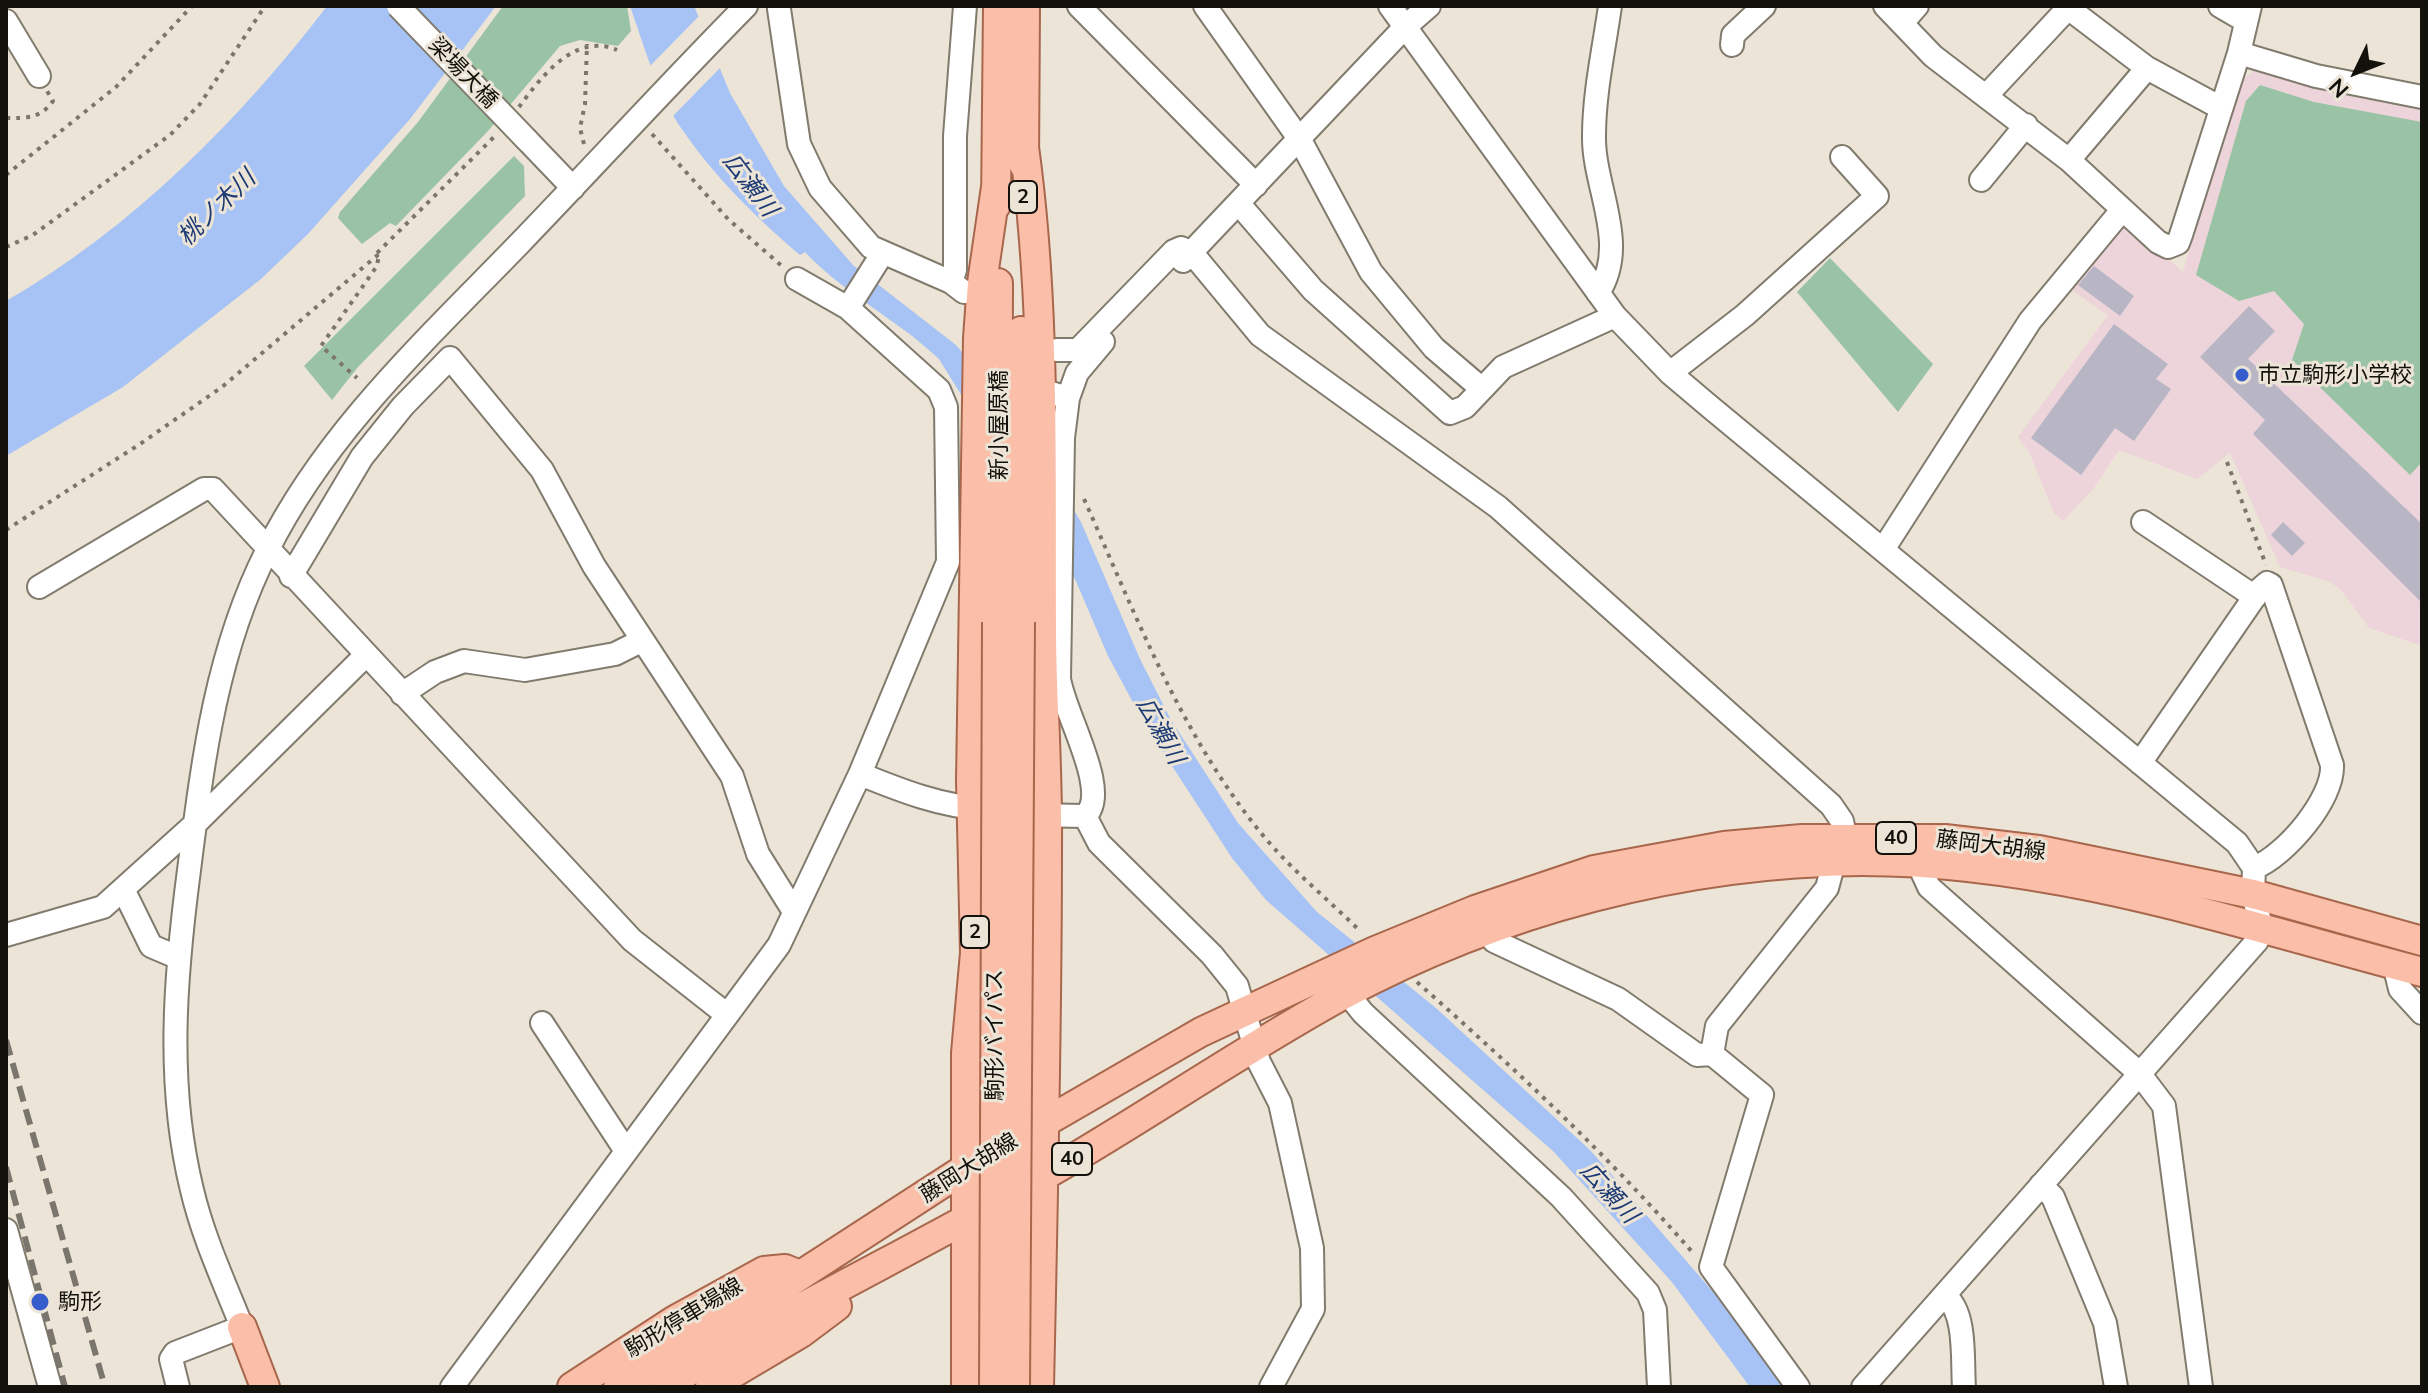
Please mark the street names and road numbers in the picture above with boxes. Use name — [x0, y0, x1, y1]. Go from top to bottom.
street label: 梁場大橋 — [423, 32, 503, 114]
road number: 2 — [1009, 181, 1037, 213]
street label: 新小屋原橋 — [986, 370, 1012, 480]
road number: 40 — [1876, 822, 1916, 854]
street label: 藤岡大胡線 — [1935, 826, 2047, 866]
road number: 2 — [961, 916, 989, 948]
street label: 駒形バイパス — [982, 969, 1008, 1101]
street label: 藤岡大胡線 — [915, 1128, 1023, 1208]
road number: 40 — [1052, 1143, 1092, 1175]
street label: 駒形停車場線 — [621, 1273, 747, 1363]

